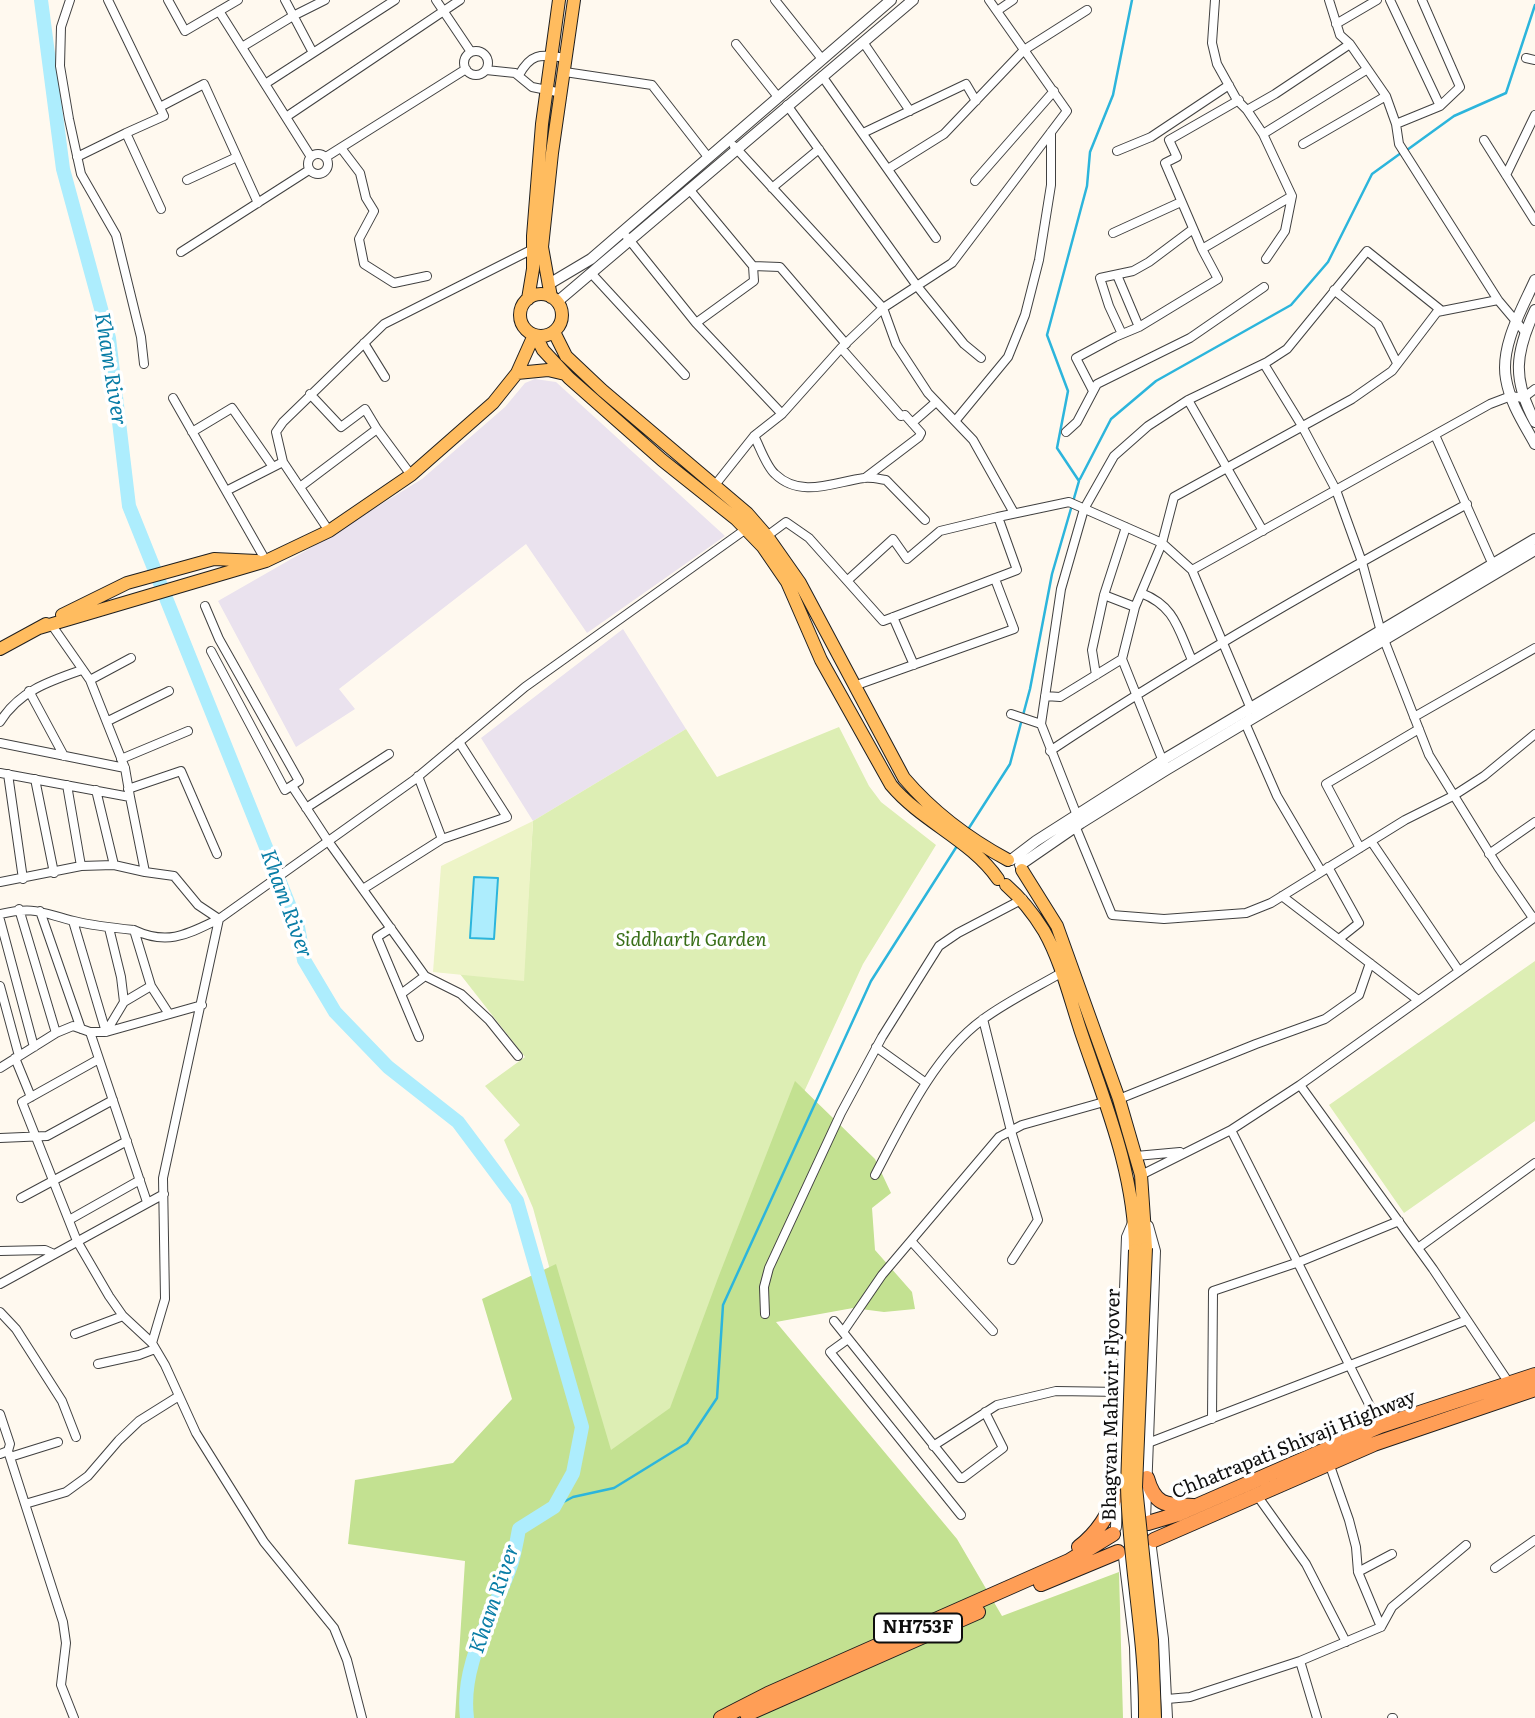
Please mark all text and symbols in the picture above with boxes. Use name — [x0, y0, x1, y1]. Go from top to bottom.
water label: Kham River — [89, 311, 131, 427]
water label: Kham River — [255, 846, 317, 962]
park label: Siddharth Garden — [615, 929, 767, 951]
street label: Bhagvan Mahavir Flyover — [1099, 1289, 1125, 1521]
street label: Chhatrapati Shivaji Highway — [1169, 1386, 1419, 1504]
water label: Kham River — [465, 1541, 525, 1657]
road number: NH753F — [874, 1614, 962, 1643]

